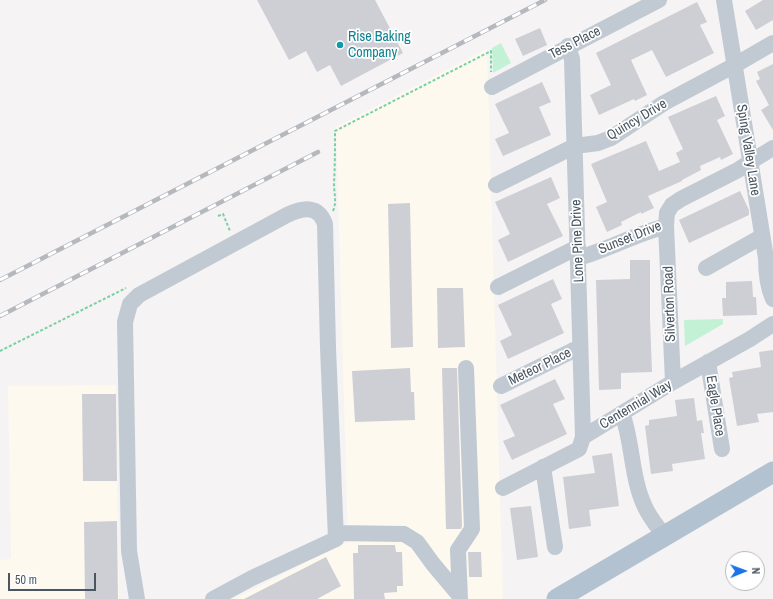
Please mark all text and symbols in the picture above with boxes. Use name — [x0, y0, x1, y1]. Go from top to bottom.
street label: Tess Place — [546, 23, 604, 63]
place label: Rise Baking Company — [348, 29, 411, 62]
marker: Rise Baking Company — [335, 40, 345, 50]
street label: Quincy Drive — [604, 96, 670, 144]
street label: Sping Valley Lane — [732, 103, 764, 197]
street label: Lone Pine Drive — [568, 199, 588, 283]
street label: Sunset Drive — [596, 218, 664, 258]
street label: Silverton Road — [660, 266, 680, 342]
street label: Meteor Place — [506, 345, 574, 389]
street label: Eagle Place — [702, 374, 728, 438]
street label: Centennial Way — [597, 377, 675, 433]
north arrow — [725, 551, 765, 591]
scale bar — [10, 565, 98, 591]
text: N — [749, 567, 763, 574]
text: 50 m — [15, 572, 37, 588]

